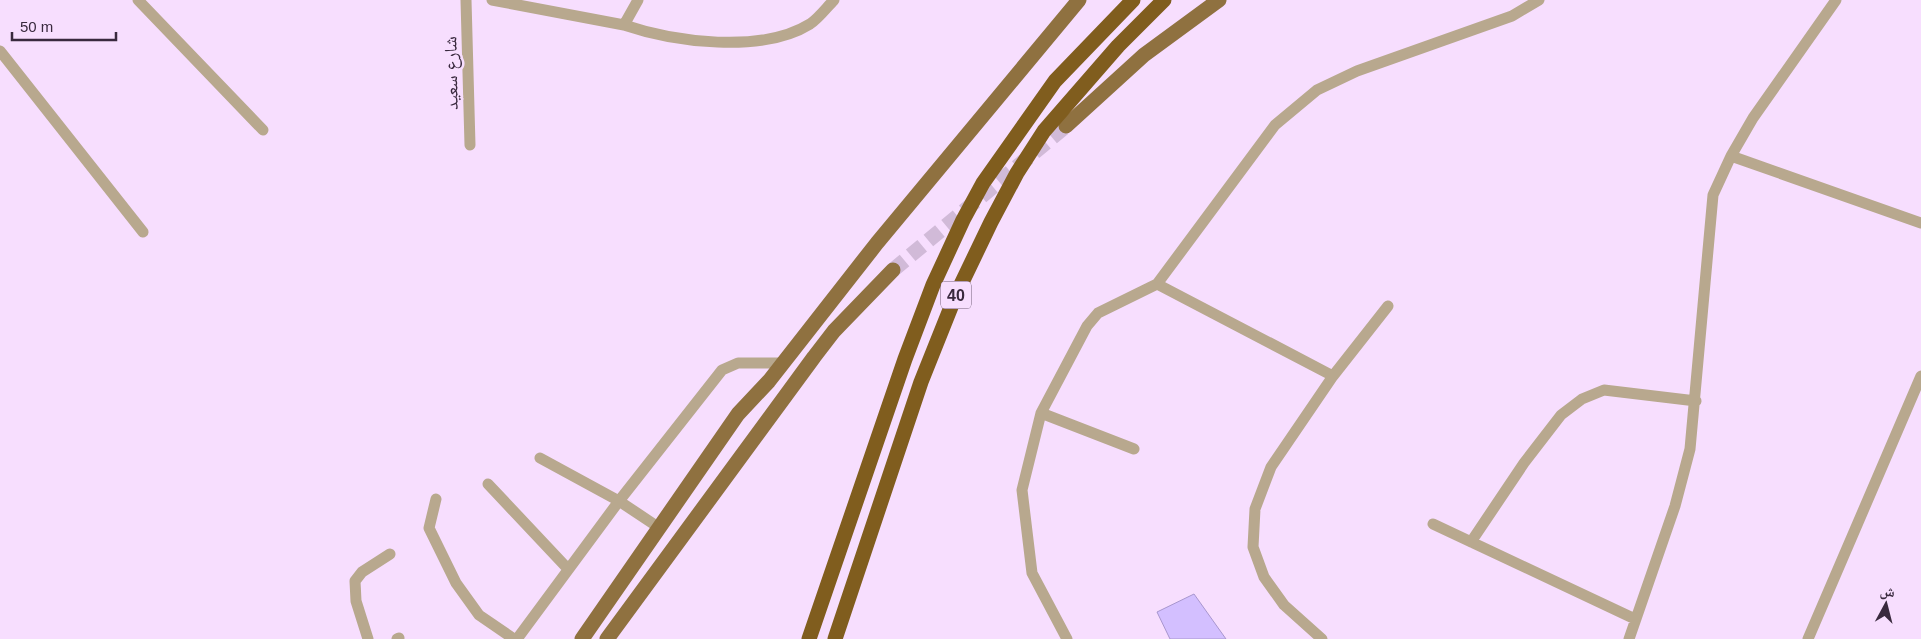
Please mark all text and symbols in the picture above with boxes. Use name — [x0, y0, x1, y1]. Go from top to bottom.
scale bar — [12, 10, 116, 42]
text: 50 m — [20, 18, 53, 35]
street label: شارع سعيد — [440, 36, 463, 110]
road number: 40 — [941, 282, 971, 308]
north arrow — [1861, 579, 1911, 629]
text: ش — [1879, 582, 1896, 601]

